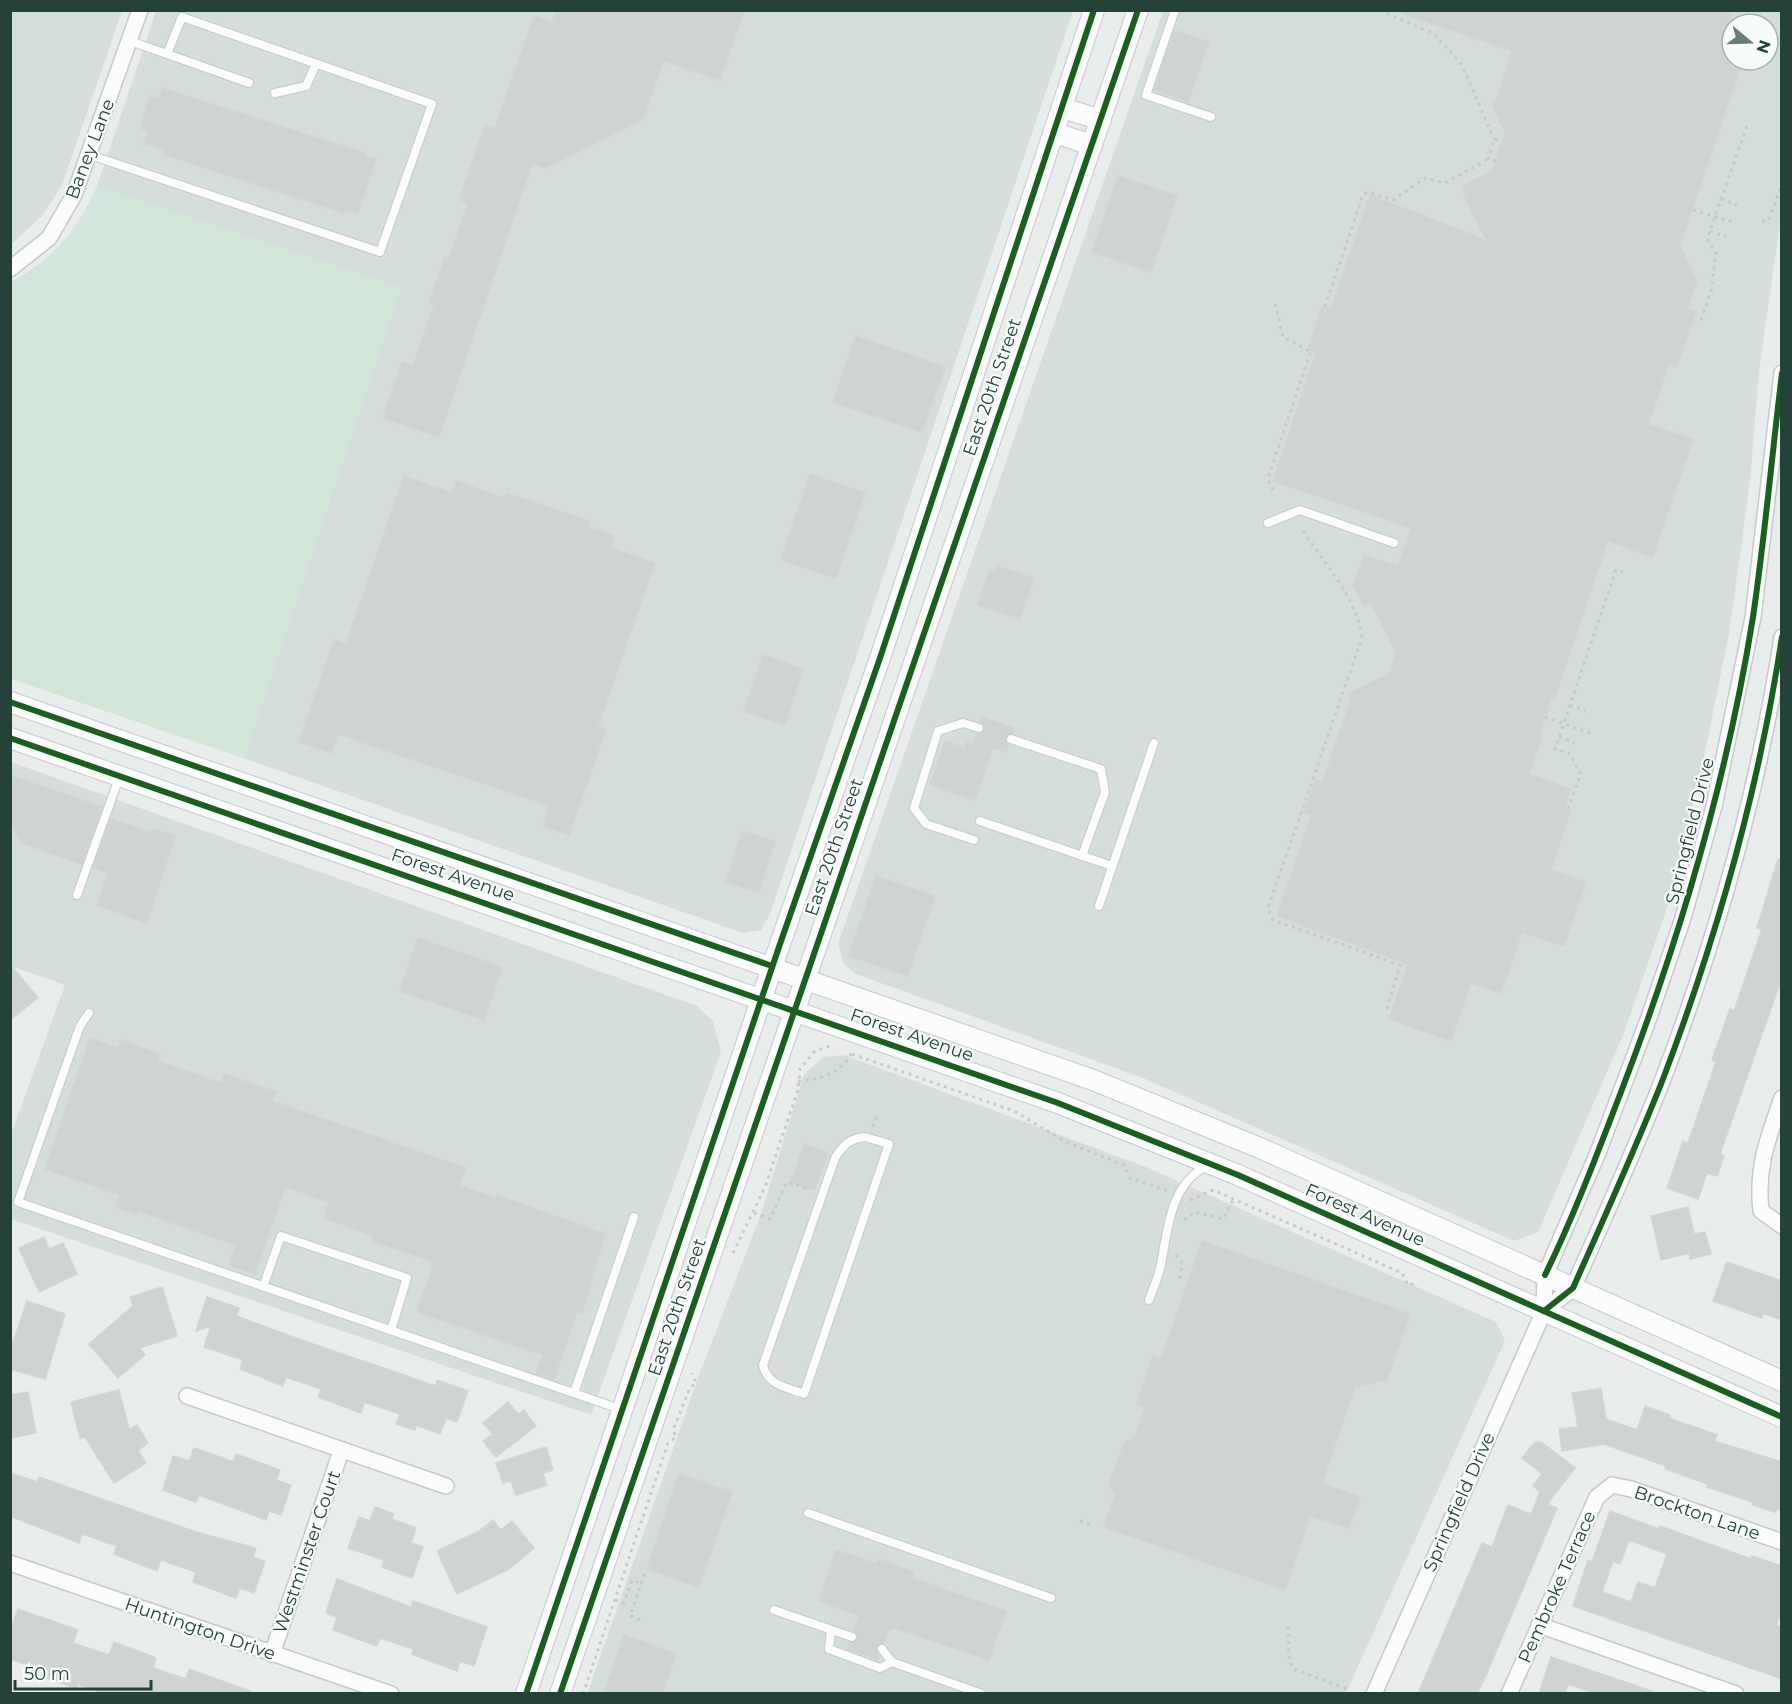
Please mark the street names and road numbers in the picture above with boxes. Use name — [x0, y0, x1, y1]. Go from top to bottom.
street label: Baney Lane — [61, 96, 119, 202]
street label: East 20th Street — [958, 315, 1026, 459]
street label: Springfield Drive — [1661, 755, 1719, 907]
street label: East 20th Street — [800, 775, 868, 919]
street label: Forest Avenue — [388, 844, 518, 906]
street label: Forest Avenue — [847, 1004, 977, 1066]
street label: Forest Avenue — [1302, 1179, 1428, 1251]
street label: East 20th Street — [643, 1235, 711, 1379]
street label: Springfield Drive — [1418, 1429, 1500, 1575]
street label: Westminster Court — [269, 1467, 345, 1637]
street label: Brockton Lane — [1631, 1481, 1763, 1545]
street label: Pembroke Terrace — [1514, 1507, 1601, 1667]
street label: Huntington Drive — [122, 1593, 278, 1665]

